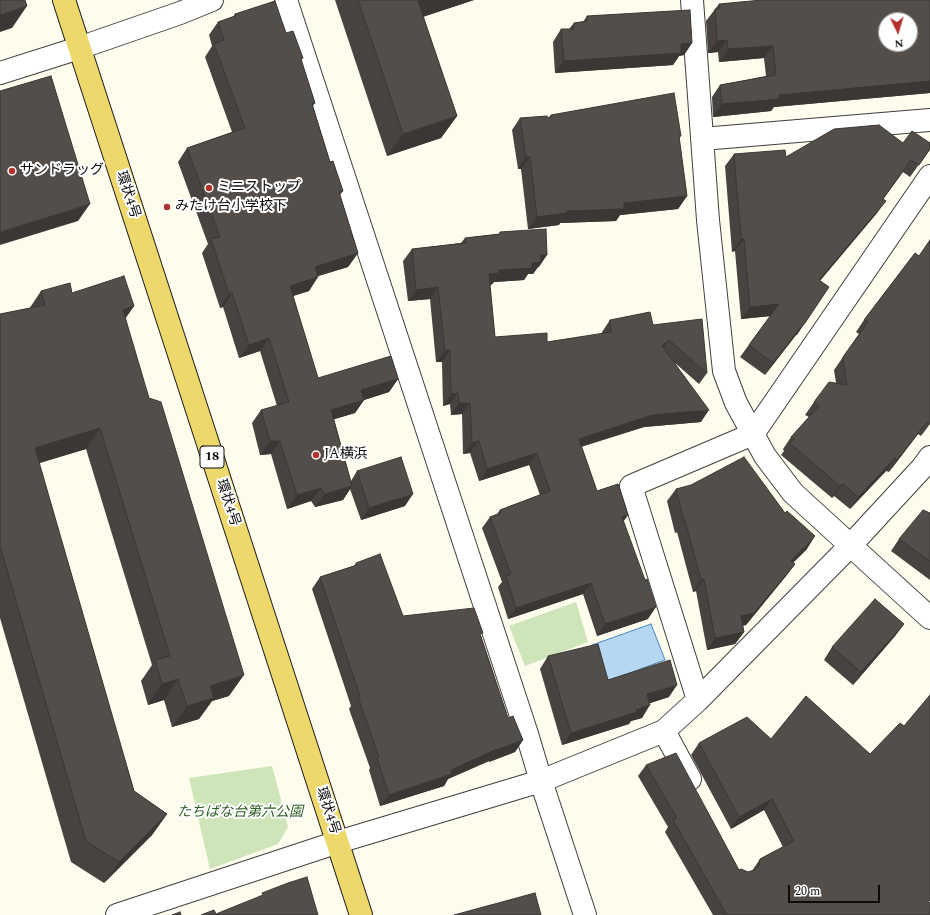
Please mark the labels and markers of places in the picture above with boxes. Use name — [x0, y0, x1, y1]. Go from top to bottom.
place label: サンドラッグ — [20, 163, 104, 179]
marker: サンドラッグ — [7, 166, 17, 176]
place label: ミニストップ — [217, 180, 301, 196]
marker: ミニストップ — [204, 183, 214, 193]
place label: みたけ台小学校下 — [175, 199, 287, 215]
marker: みたけ台小学校下 — [162, 202, 172, 212]
place label: JA横浜 — [324, 447, 367, 463]
marker: JA横浜 — [311, 450, 321, 460]

